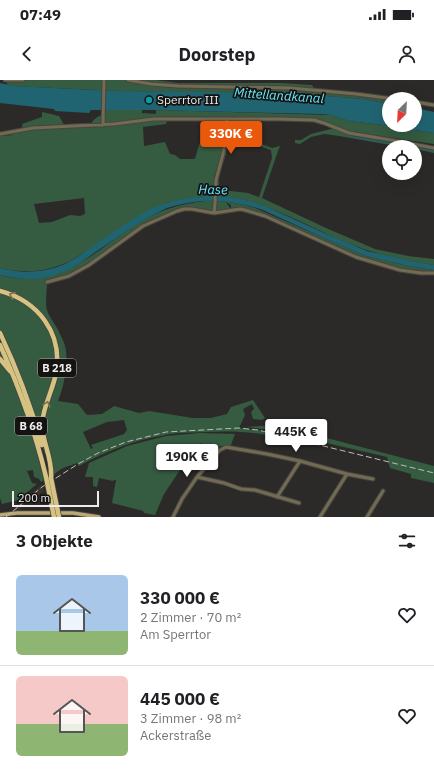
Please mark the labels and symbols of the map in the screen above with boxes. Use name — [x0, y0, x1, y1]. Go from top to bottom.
water label: Mittellandkanal — [233, 84, 325, 107]
place label: Sperrtor III — [157, 92, 219, 107]
north arrow — [382, 92, 422, 132]
marker: Sperrtor III — [144, 95, 154, 105]
pin: 330K € — [198, 121, 264, 155]
water label: Hase — [198, 181, 228, 198]
one-way arrow — [8, 292, 16, 300]
road number: B 218 — [38, 359, 76, 377]
one-way arrow — [42, 401, 51, 408]
road number: B 68 — [15, 417, 47, 435]
pin: 445K € — [263, 419, 329, 453]
pin: 190K € — [154, 444, 220, 478]
scale bar — [12, 489, 99, 508]

